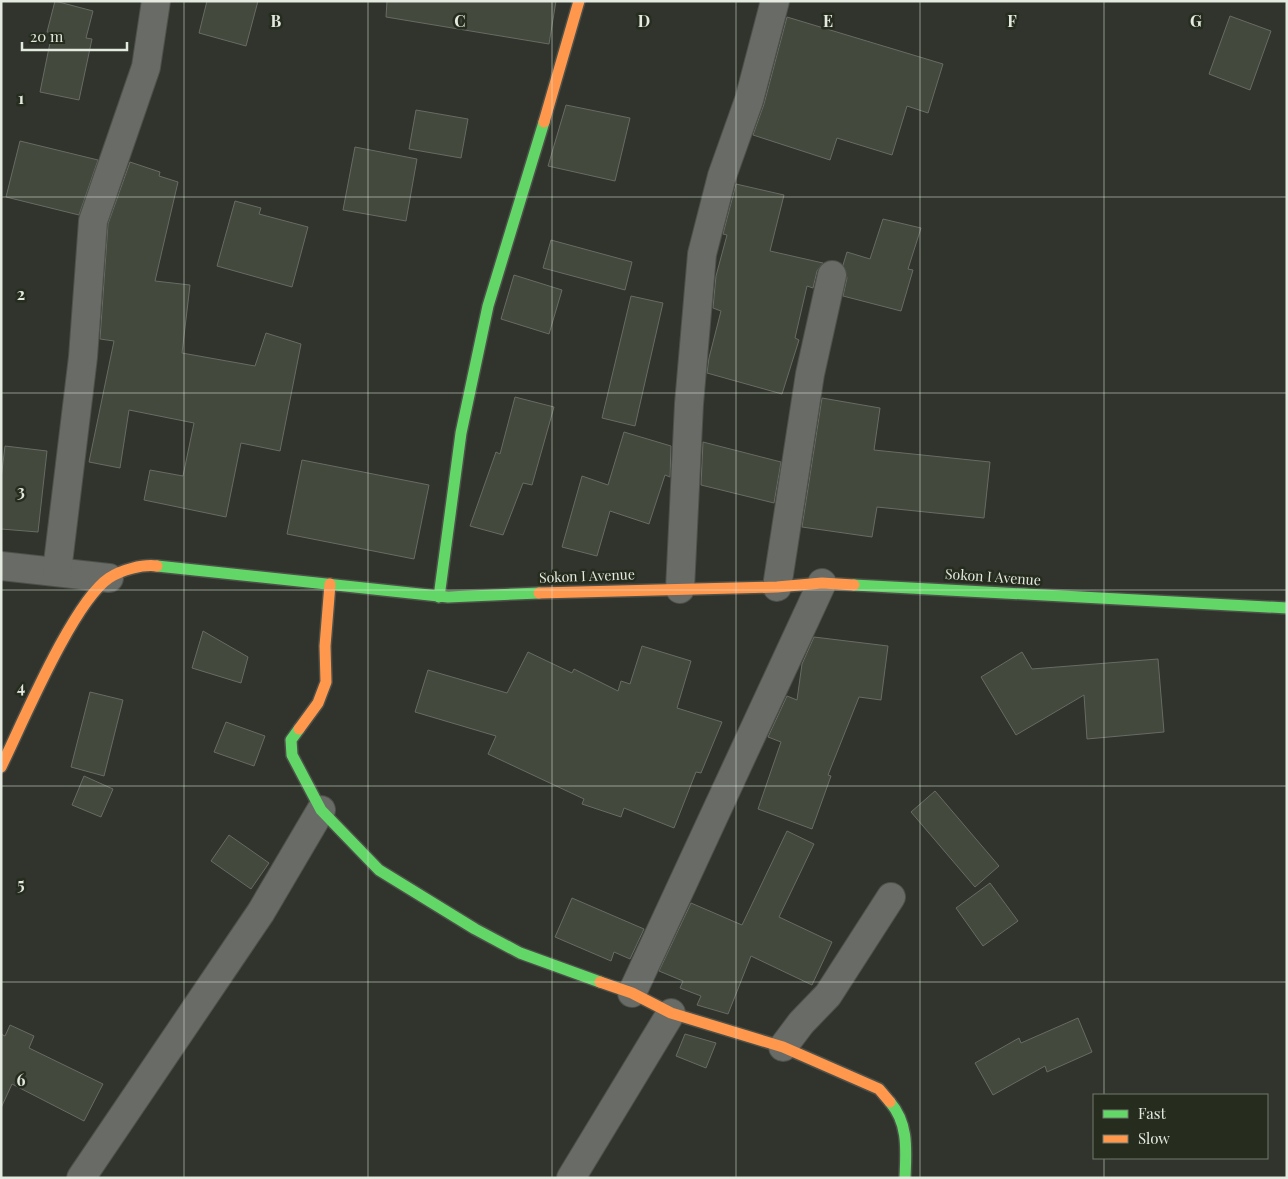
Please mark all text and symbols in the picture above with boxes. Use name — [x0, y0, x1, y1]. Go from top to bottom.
text: B — [271, 10, 282, 31]
text: C — [454, 10, 466, 31]
text: D — [638, 10, 650, 31]
text: E — [823, 10, 833, 31]
text: F — [1007, 10, 1017, 31]
text: G — [1190, 10, 1202, 31]
scale bar — [22, 20, 128, 52]
text: 20 m — [30, 26, 64, 46]
text: 1 — [18, 87, 24, 108]
text: 2 — [17, 283, 25, 304]
text: 3 — [17, 480, 25, 501]
street label: Sokon I Avenue — [539, 564, 635, 587]
street label: Sokon I Avenue — [945, 564, 1042, 589]
text: 4 — [17, 676, 25, 697]
text: 5 — [17, 873, 25, 894]
text: 6 — [17, 1069, 26, 1090]
legend — [1093, 1094, 1268, 1159]
text: Fast — [1138, 1103, 1167, 1123]
text: Slow — [1138, 1128, 1170, 1148]

